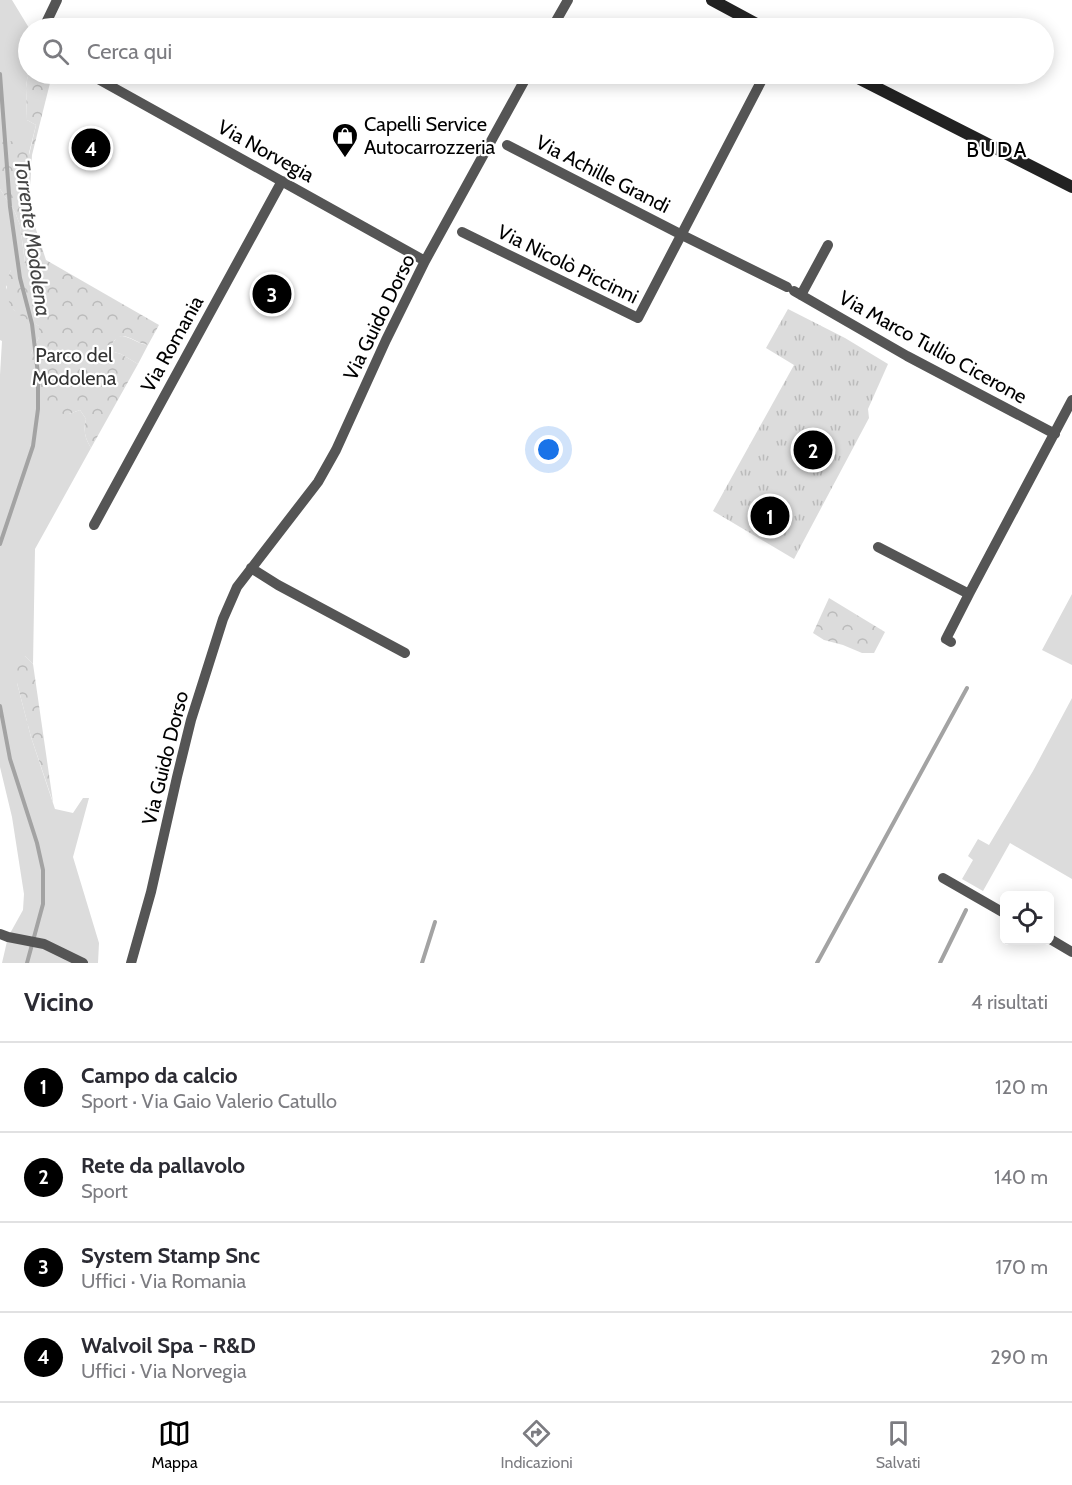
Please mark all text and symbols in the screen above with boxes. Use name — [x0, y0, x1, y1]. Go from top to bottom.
search box — [18, 18, 1054, 84]
icon: search — [39, 35, 72, 68]
text: Cerca qui — [87, 38, 172, 65]
place label: Capelli Service Autocarrozzeria — [364, 112, 495, 159]
street label: Via Norvegia — [214, 115, 319, 188]
shop icon: Capelli Service Autocarrozzeria — [330, 121, 360, 159]
pin: 4 — [72, 126, 110, 170]
street label: Via Achille Grandi — [532, 130, 674, 218]
district label: BUDA — [966, 137, 1028, 162]
water label: Torrente Modolena — [10, 158, 56, 318]
street label: Via Nicolò Piccinni — [494, 219, 642, 309]
street label: Via Guido Dorso — [338, 250, 420, 384]
pin: 3 — [252, 272, 292, 316]
street label: Via Marco Tullio Cicerone — [835, 285, 1031, 409]
street label: Via Romania — [136, 291, 208, 396]
park label: Parco del Modolena — [32, 343, 117, 390]
pin: 2 — [794, 428, 832, 472]
your location — [534, 435, 563, 464]
pin: 1 — [750, 494, 790, 538]
street label: Via Guido Dorso — [137, 689, 193, 827]
map controls — [1000, 891, 1054, 945]
button: locate — [1000, 891, 1054, 945]
text: Vicino — [24, 986, 93, 1018]
text: 4 risultati — [971, 990, 1048, 1014]
text: Campo da calcio — [81, 1062, 238, 1089]
text: 1 — [40, 1075, 47, 1099]
text: 120 m — [995, 1075, 1048, 1099]
text: Sport · Via Gaio Valerio Catullo — [81, 1089, 337, 1113]
text: Rete da pallavolo — [81, 1152, 245, 1179]
text: 2 — [38, 1165, 49, 1189]
text: 140 m — [994, 1165, 1048, 1189]
text: Sport — [81, 1179, 128, 1203]
text: System Stamp Snc — [81, 1242, 260, 1269]
text: 3 — [38, 1255, 49, 1279]
text: 170 m — [996, 1255, 1048, 1279]
text: Uffici · Via Romania — [81, 1269, 246, 1293]
text: Walvoil Spa - R&D — [81, 1332, 256, 1359]
text: 4 — [37, 1345, 50, 1369]
text: 290 m — [990, 1345, 1048, 1369]
text: Uffici · Via Norvegia — [81, 1359, 247, 1383]
tab: Mappa — [151, 1417, 198, 1472]
tab: Indicazioni — [501, 1417, 573, 1472]
tab: Salvati — [876, 1417, 921, 1472]

